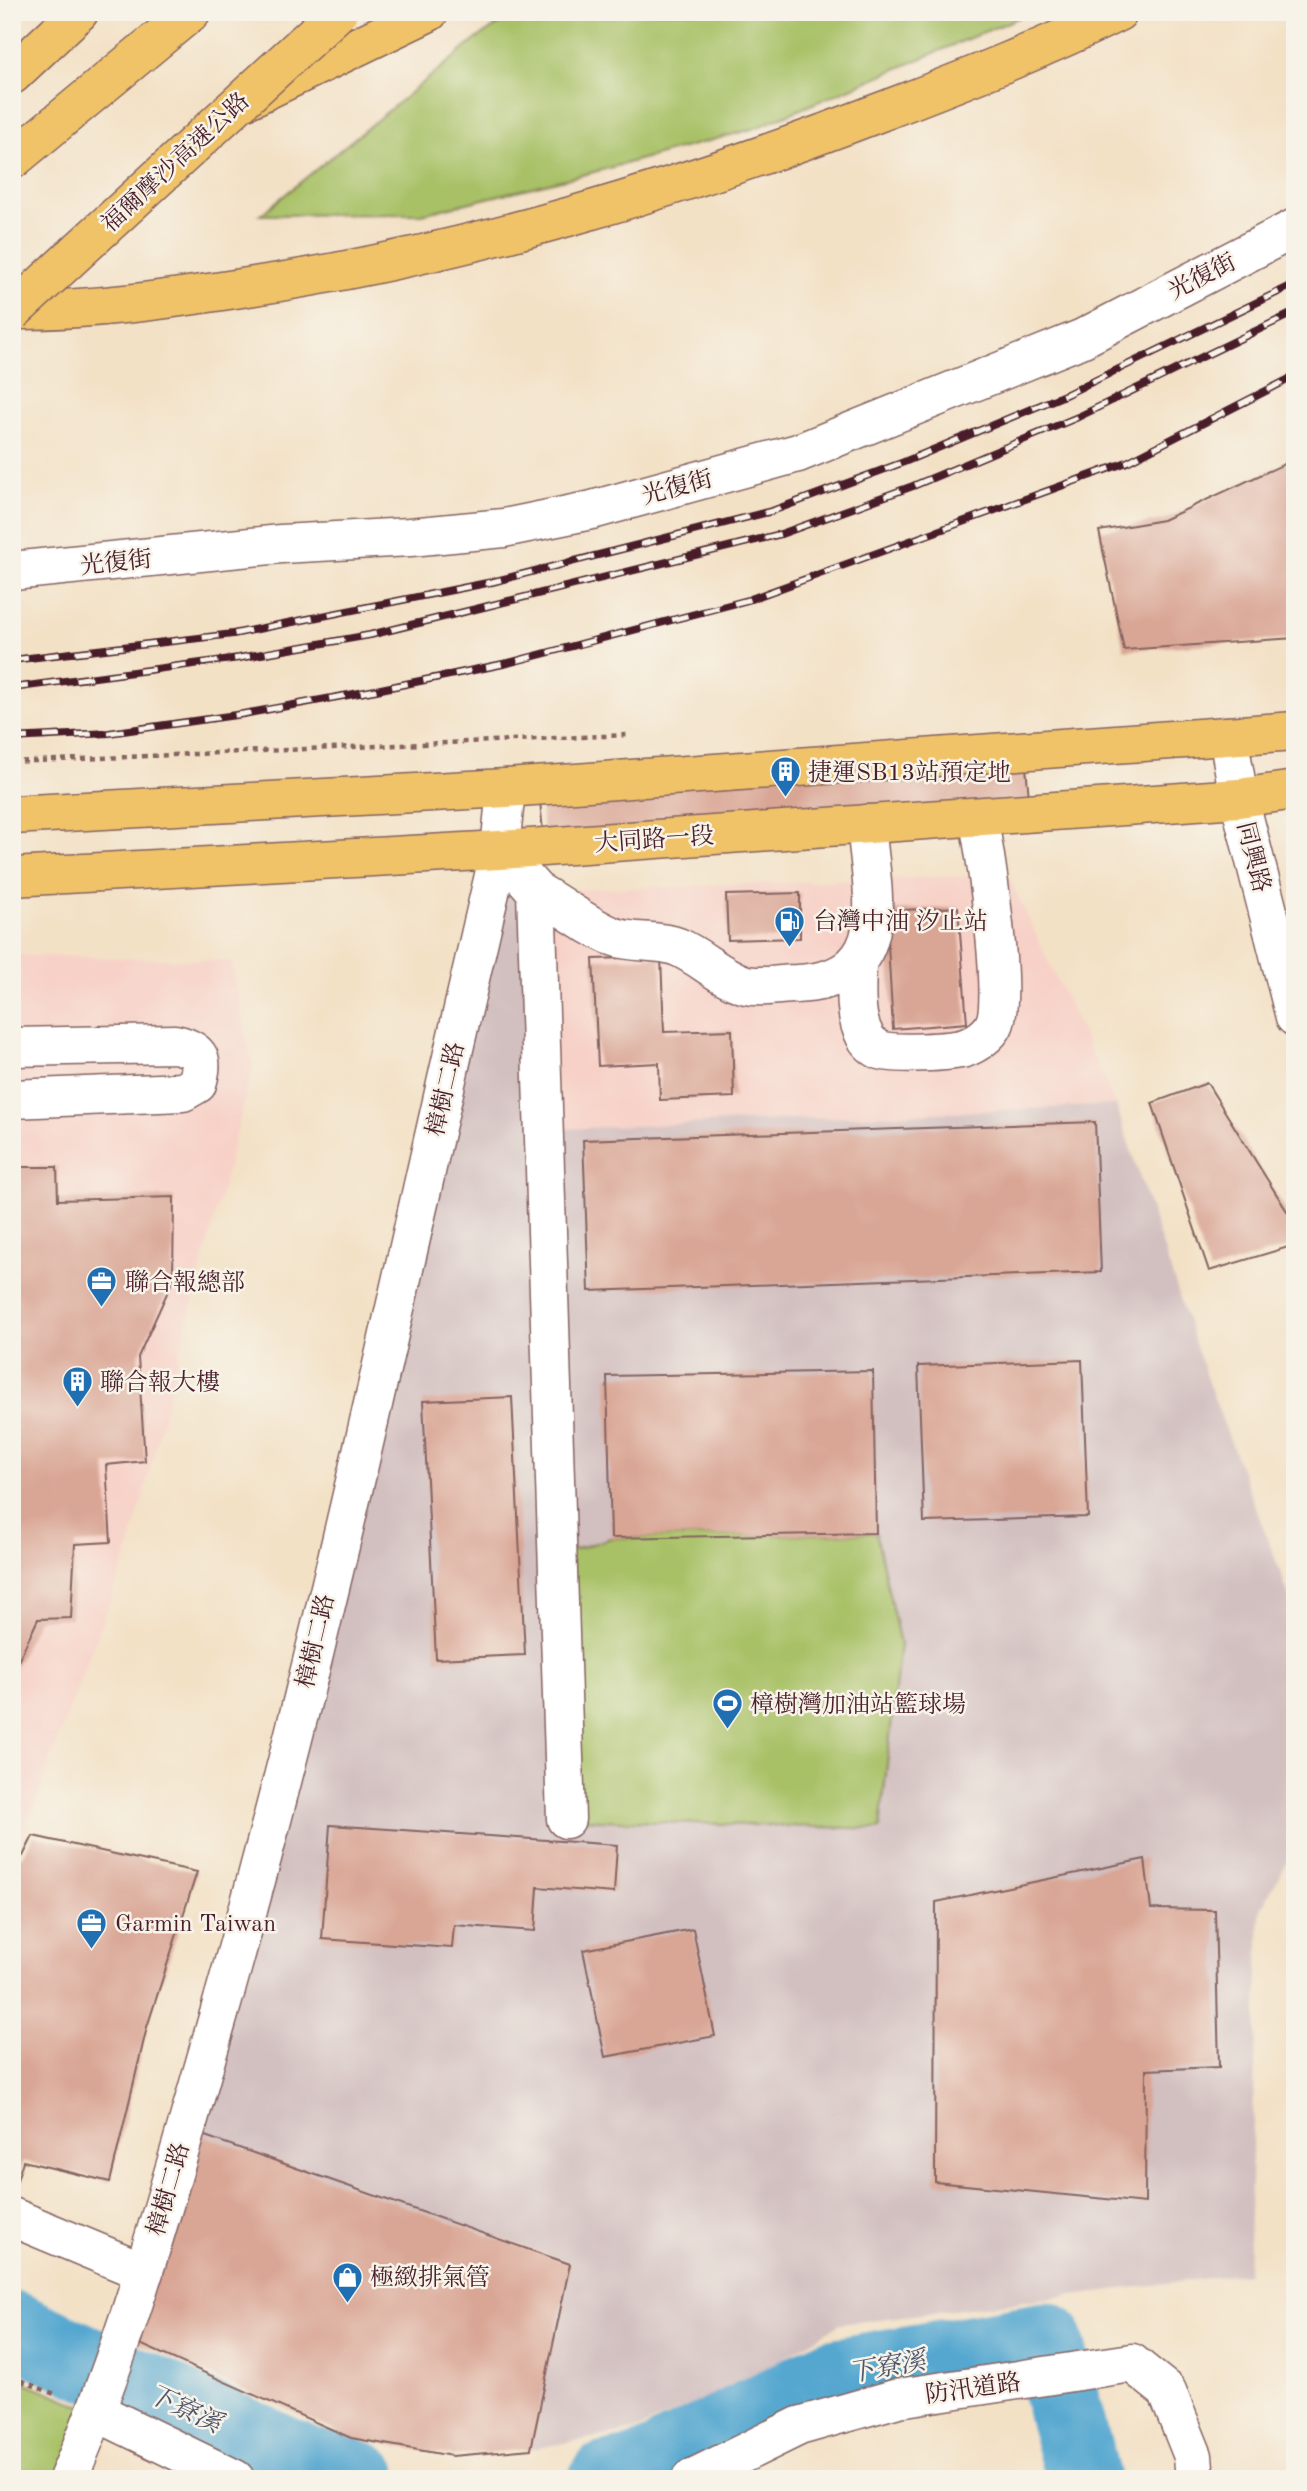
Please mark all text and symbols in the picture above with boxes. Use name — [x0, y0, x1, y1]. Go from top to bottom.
street label: 福爾摩沙高速公路 — [96, 87, 255, 238]
street label: 光復街 — [1164, 248, 1240, 305]
street label: 光復街 — [639, 465, 715, 510]
street label: 光復街 — [79, 545, 153, 580]
building icon: 捷運SB13站預定地 — [768, 755, 802, 799]
place label: 捷運SB13站預定地 — [808, 759, 1011, 786]
street label: 同興路 — [1232, 819, 1275, 895]
street label: 大同路一段 — [593, 822, 715, 857]
fuel station icon: 台灣中油 汐止站 — [773, 904, 807, 948]
place label: 台灣中油 汐止站 — [813, 908, 988, 935]
street label: 樟樹二路 — [422, 1039, 469, 1139]
office icon: 聯合報總部 — [85, 1265, 119, 1309]
place label: 聯合報總部 — [125, 1269, 245, 1296]
building icon: 聯合報大樓 — [60, 1365, 94, 1409]
place label: 聯合報大樓 — [100, 1369, 220, 1396]
street label: 樟樹二路 — [292, 1591, 339, 1691]
sports icon: 樟樹灣加油站籃球場 — [710, 1687, 744, 1731]
place label: 樟樹灣加油站籃球場 — [750, 1691, 966, 1718]
office icon: Garmin Taiwan — [75, 1906, 109, 1950]
place label: Garmin Taiwan — [115, 1913, 276, 1937]
street label: 樟樹二路 — [142, 2139, 195, 2239]
shop icon: 極緻排氣管 — [330, 2260, 364, 2304]
place label: 極緻排氣管 — [370, 2264, 490, 2291]
water label: 下寮溪 — [846, 2345, 931, 2388]
street label: 防汛道路 — [924, 2368, 1022, 2409]
water label: 下寮溪 — [143, 2379, 229, 2439]

